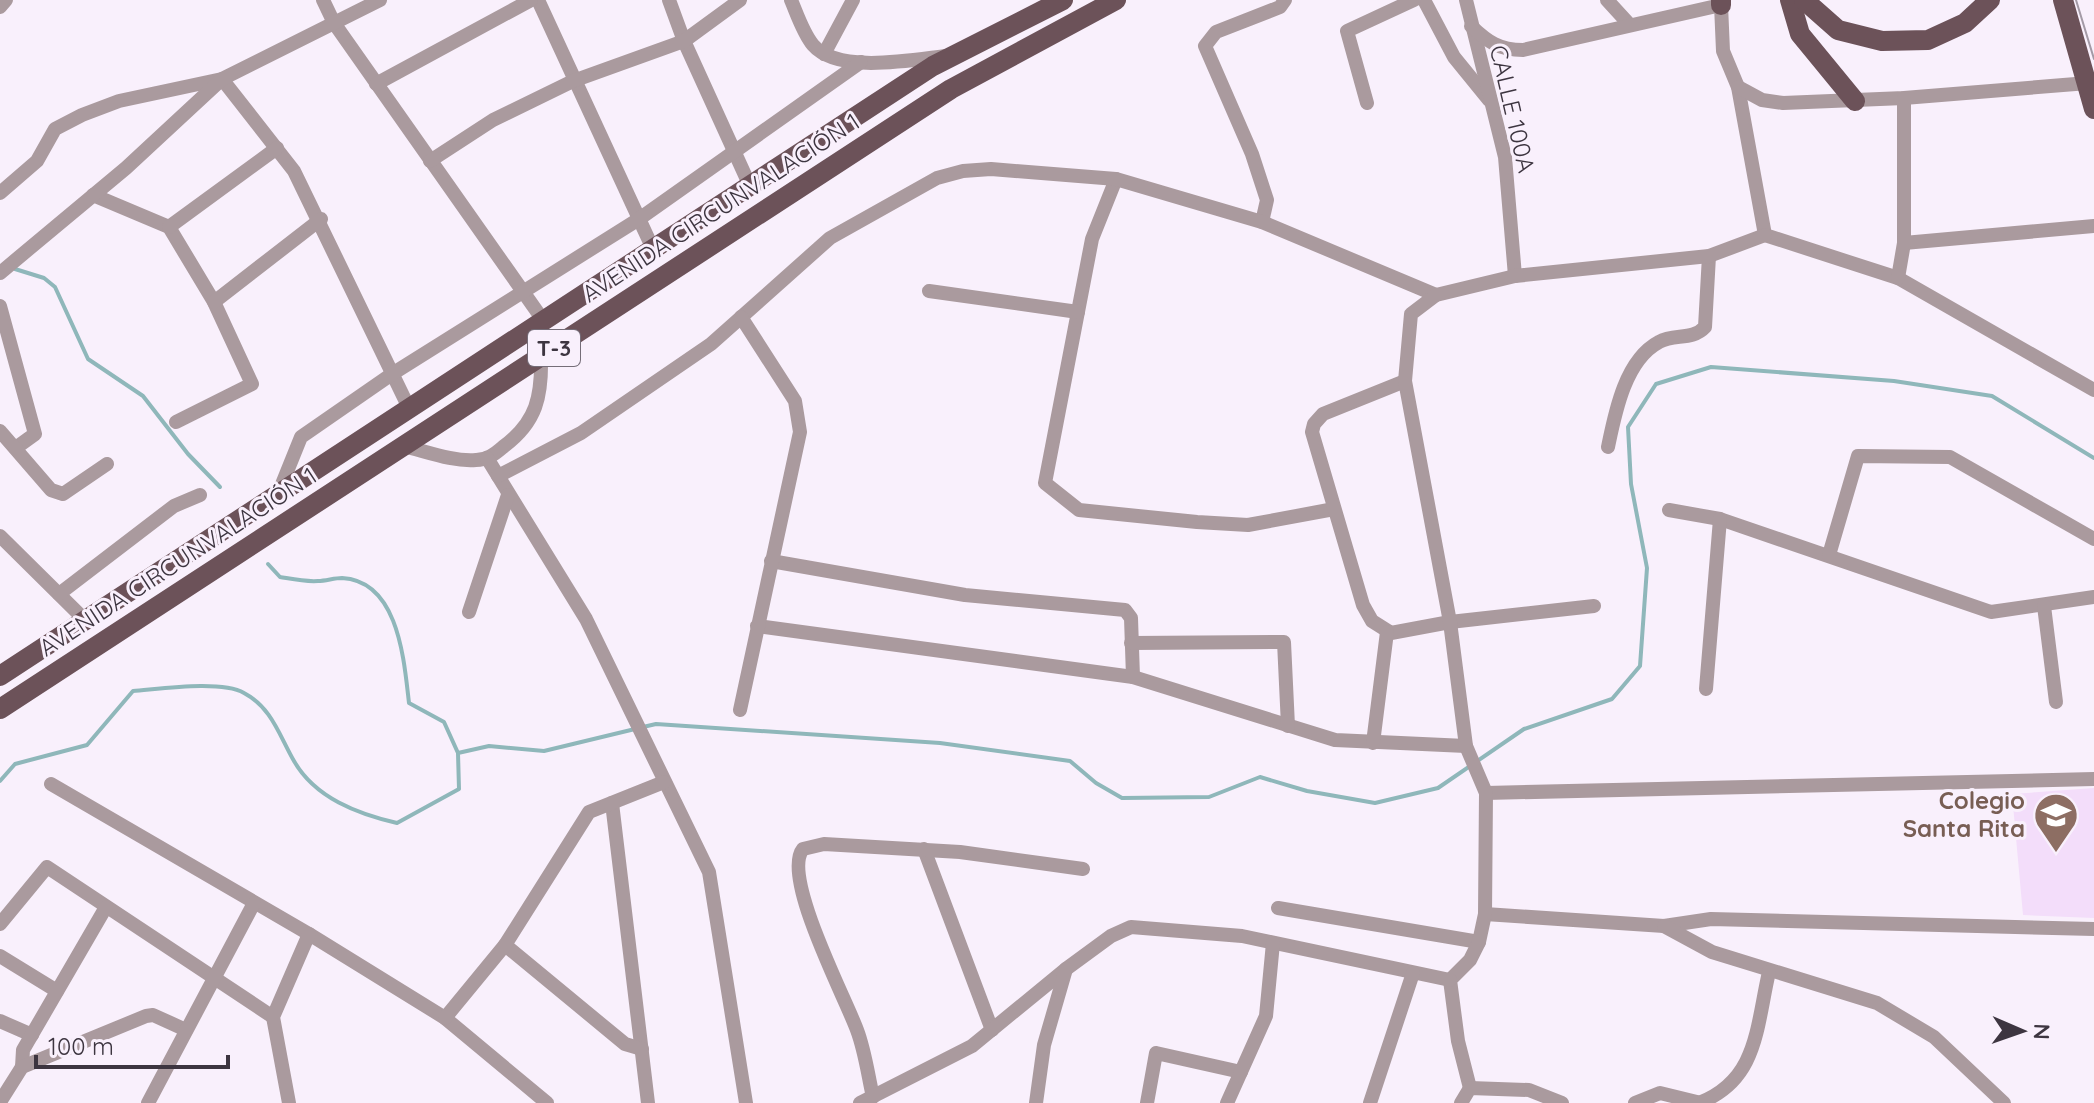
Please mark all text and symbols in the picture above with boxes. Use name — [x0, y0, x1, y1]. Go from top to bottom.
street label: CALLE 100A — [1484, 42, 1542, 175]
street label: AVENIDA CIRCUNVALACIÓN 1 — [576, 106, 865, 308]
road number: T-3 — [528, 330, 580, 366]
street label: AVENIDA CIRCUNVALACIÓN 1 — [33, 460, 322, 662]
place label: Colegio Santa Rita — [1903, 785, 2025, 843]
school or university icon: Colegio Santa Rita — [2032, 791, 2080, 854]
north arrow — [1982, 991, 2062, 1071]
scale bar — [36, 1019, 228, 1069]
text: N — [2028, 1023, 2056, 1040]
text: 100 m — [48, 1031, 114, 1061]

